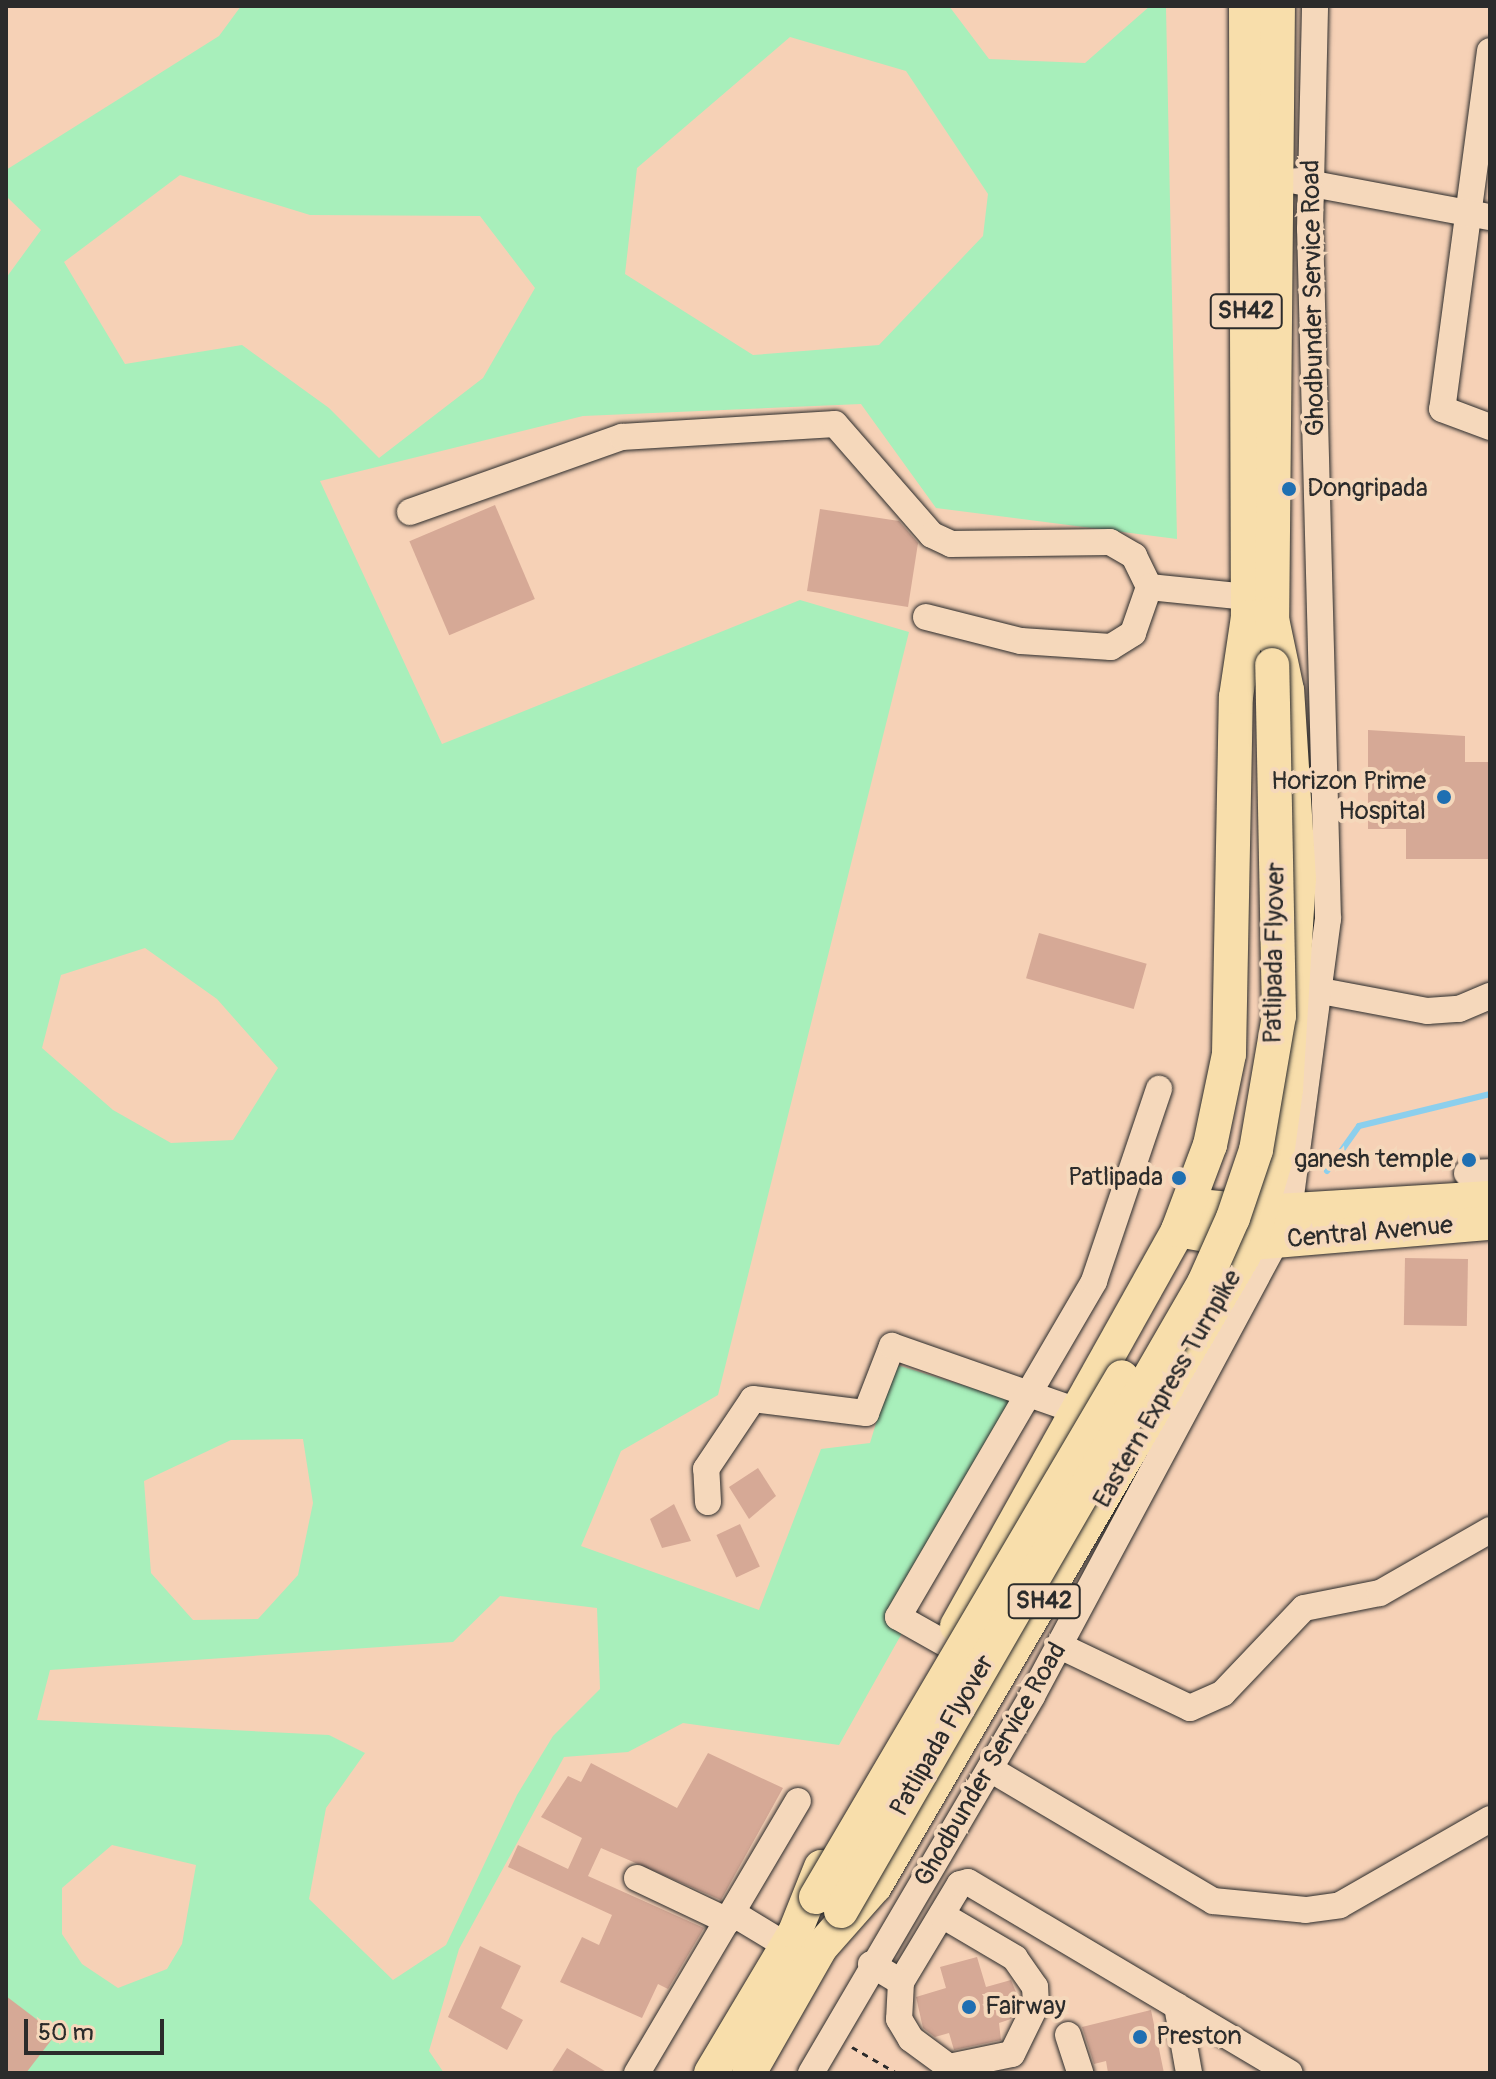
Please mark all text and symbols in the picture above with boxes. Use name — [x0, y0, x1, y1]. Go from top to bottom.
street label: Ghodbunder Service Road — [1296, 159, 1332, 437]
road number: SH42 — [1208, 291, 1284, 331]
place label: Dongripada — [1307, 473, 1428, 505]
marker: Dongripada — [1278, 478, 1300, 500]
place label: Horizon Prime Hospital — [1271, 766, 1426, 828]
marker: Horizon Prime Hospital — [1433, 786, 1455, 808]
street label: Patlipada Flyover — [1258, 862, 1292, 1044]
place label: ganesh temple — [1294, 1144, 1453, 1176]
marker: ganesh temple — [1460, 1151, 1478, 1169]
place label: Patlipada — [1068, 1162, 1163, 1194]
marker: Patlipada — [1170, 1169, 1188, 1187]
street label: Central Avenue — [1286, 1210, 1454, 1256]
street label: Eastern Express Turnpike — [1087, 1265, 1249, 1513]
road number: SH42 — [1006, 1581, 1082, 1621]
street label: Ghodbunder Service Road — [908, 1637, 1074, 1893]
street label: Patlipada Flyover — [884, 1650, 1002, 1822]
place label: Fairway — [985, 1991, 1066, 2023]
marker: Fairway — [960, 1998, 978, 2016]
scale bar — [28, 2003, 168, 2053]
text: 50 m — [38, 2018, 94, 2047]
place label: Preston — [1156, 2021, 1242, 2053]
marker: Preston — [1131, 2028, 1149, 2046]

